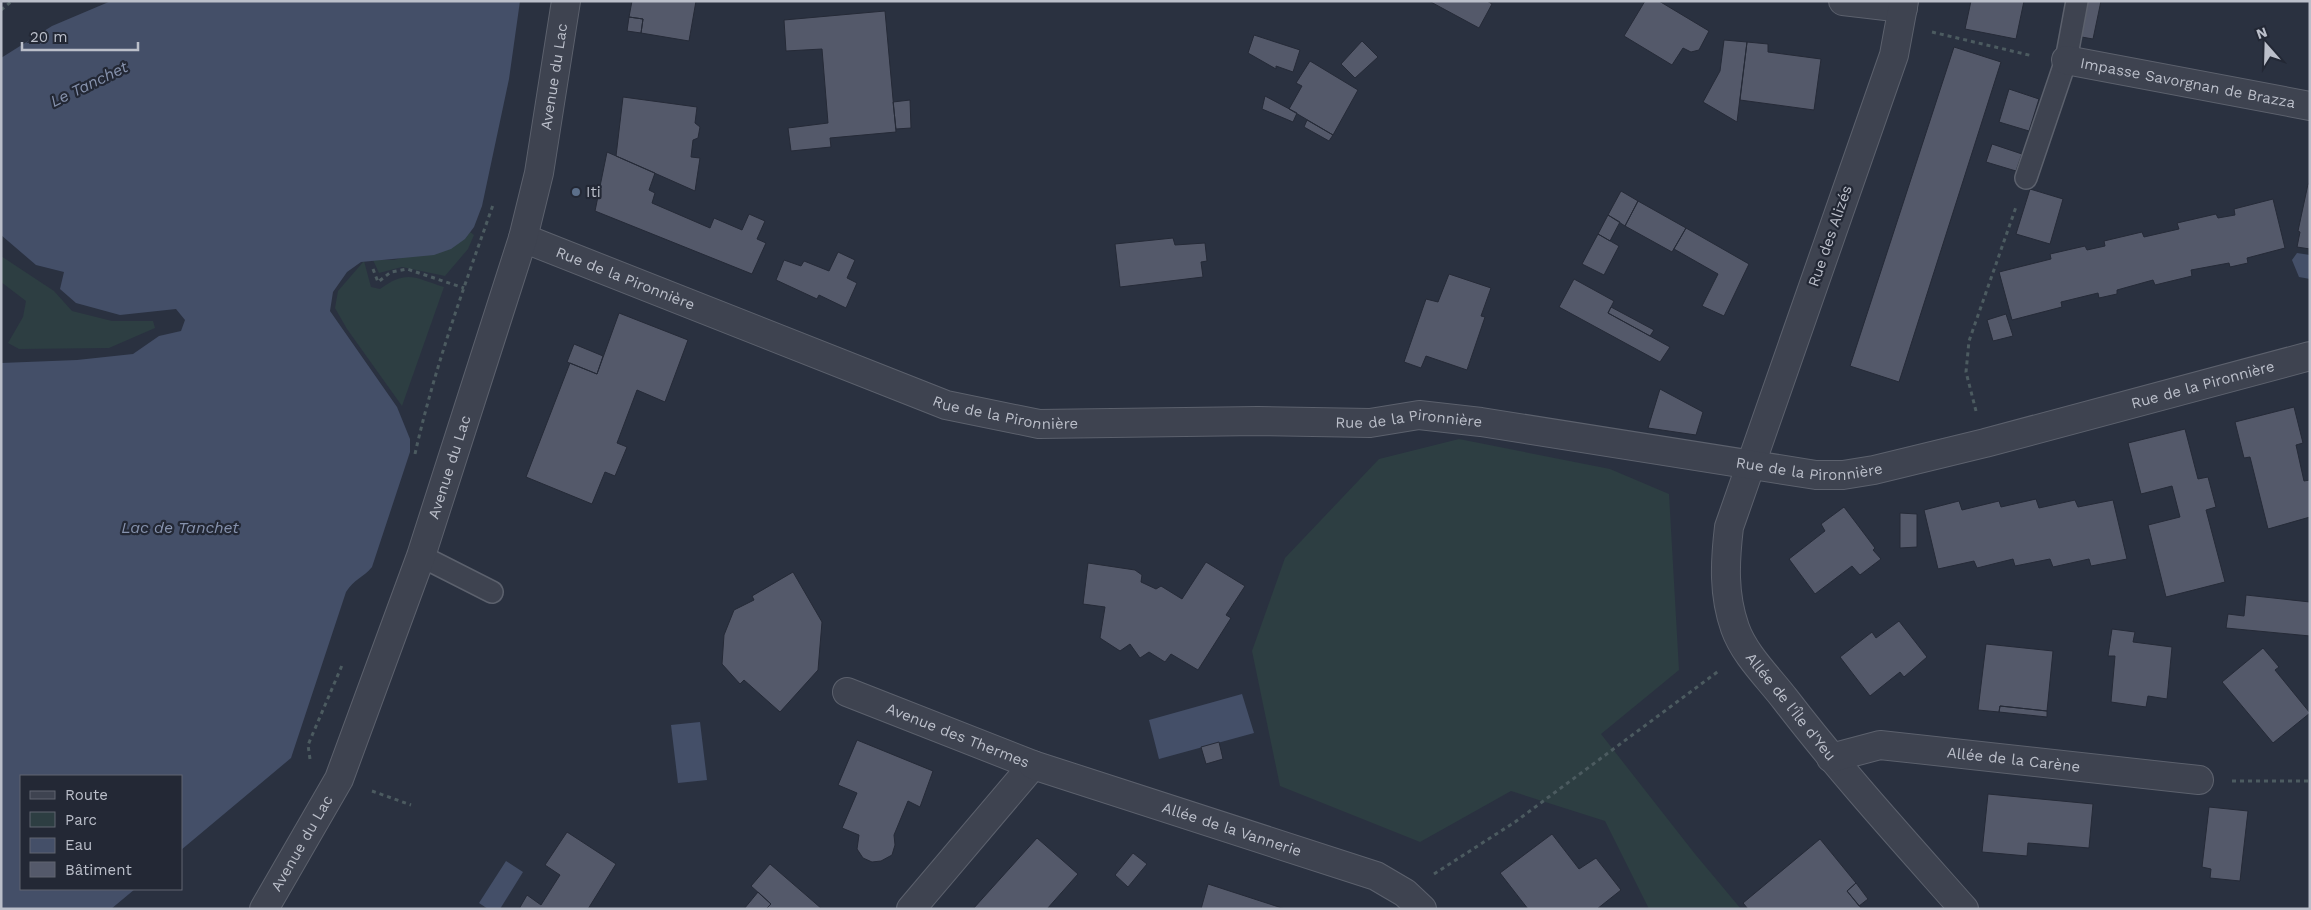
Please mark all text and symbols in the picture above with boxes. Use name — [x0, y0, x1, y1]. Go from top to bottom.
scale bar — [22, 20, 139, 52]
north arrow — [2241, 20, 2291, 70]
street label: Avenue du Lac — [537, 22, 571, 131]
text: N — [2254, 23, 2269, 42]
text: 20 m — [30, 28, 68, 46]
street label: Impasse Savorgnan de Brazza — [2079, 54, 2297, 112]
water label: Le Tanchet — [47, 57, 131, 111]
place label: Iti — [586, 183, 601, 201]
street label: Rue des Alizés — [1804, 183, 1856, 289]
marker: Iti — [570, 186, 582, 198]
street label: Rue de la Pironnière — [553, 243, 697, 314]
street label: Rue de la Pironnière — [2129, 357, 2276, 413]
street label: Rue de la Pironnière — [930, 392, 1078, 433]
street label: Rue de la Pironnière — [1335, 406, 1483, 432]
street label: Avenue du Lac — [424, 413, 475, 521]
street label: Rue de la Pironnière — [1735, 453, 1884, 484]
water label: Lac de Tanchet — [121, 518, 239, 537]
street label: Allée de l'Île d'Yeu — [1742, 649, 1840, 764]
street label: Avenue des Thermes — [883, 699, 1032, 772]
street label: Allée de la Carène — [1946, 743, 2081, 776]
legend — [20, 775, 182, 890]
text: Route — [65, 786, 108, 804]
street label: Avenue du Lac — [267, 792, 337, 894]
street label: Allée de la Vannerie — [1160, 798, 1304, 860]
text: Parc — [65, 811, 97, 829]
text: Eau — [65, 836, 92, 854]
text: Bâtiment — [65, 861, 132, 879]

